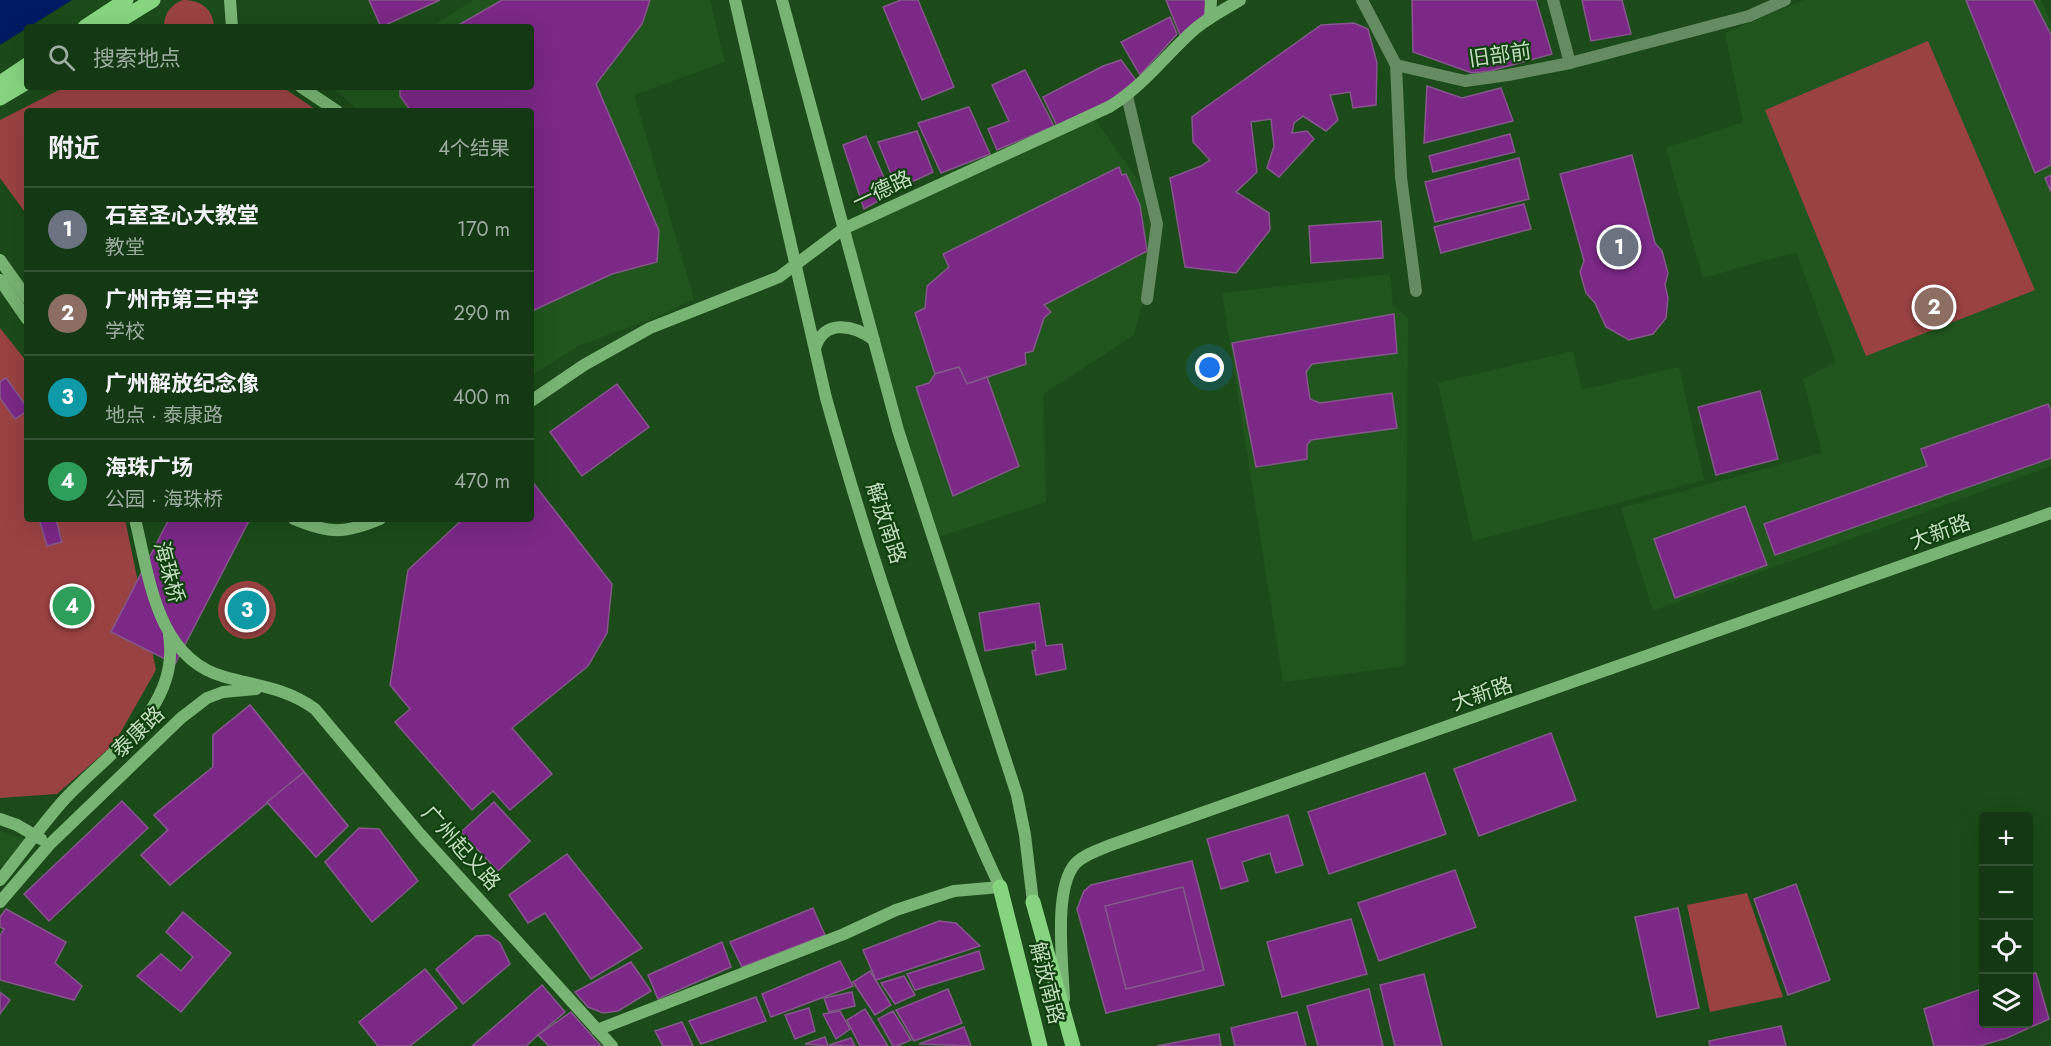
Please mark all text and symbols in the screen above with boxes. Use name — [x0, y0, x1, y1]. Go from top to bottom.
search box — [24, 24, 534, 90]
street label: 旧部前 — [1467, 36, 1533, 74]
icon: search — [45, 41, 78, 74]
text: 搜索地点 — [93, 42, 181, 74]
text: 附近 — [48, 129, 100, 167]
text: 4个结果 — [438, 134, 510, 163]
street label: 一德路 — [847, 163, 917, 217]
text: 石室圣心大教堂 — [105, 199, 259, 231]
text: 1 — [62, 215, 73, 244]
text: 170 m — [457, 215, 510, 244]
pin: 1 — [1600, 224, 1638, 270]
text: 教堂 — [105, 233, 145, 262]
text: 广州市第三中学 — [105, 283, 259, 315]
pin: 2 — [1914, 284, 1954, 330]
text: 2 — [61, 299, 74, 328]
text: 290 m — [454, 299, 510, 328]
text: 学校 — [105, 317, 145, 346]
your location — [1195, 353, 1224, 382]
text: 广州解放纪念像 — [105, 367, 259, 399]
text: 3 — [61, 383, 74, 412]
text: 400 m — [453, 383, 510, 412]
text: 地点 · 泰康路 — [105, 401, 223, 430]
text: 海珠广场 — [105, 451, 193, 483]
text: 4 — [61, 467, 74, 496]
text: 470 m — [454, 467, 510, 496]
street label: 解放南路 — [859, 478, 913, 568]
text: 公园 · 海珠桥 — [105, 485, 223, 514]
street label: 大新路 — [1905, 507, 1975, 557]
street label: 海珠桥 — [146, 538, 192, 606]
pin: 4 — [52, 584, 92, 628]
pin: 3 — [228, 588, 266, 632]
street label: 大新路 — [1447, 670, 1517, 718]
street label: 泰康路 — [105, 699, 171, 765]
street label: 广州起义路 — [415, 799, 507, 897]
map controls — [1979, 812, 2033, 1028]
button: + — [1979, 812, 2033, 866]
button: − — [1979, 866, 2033, 920]
button: locate — [1979, 920, 2033, 974]
street label: 解放南路 — [1022, 939, 1072, 1027]
button: layers — [1979, 974, 2033, 1028]

